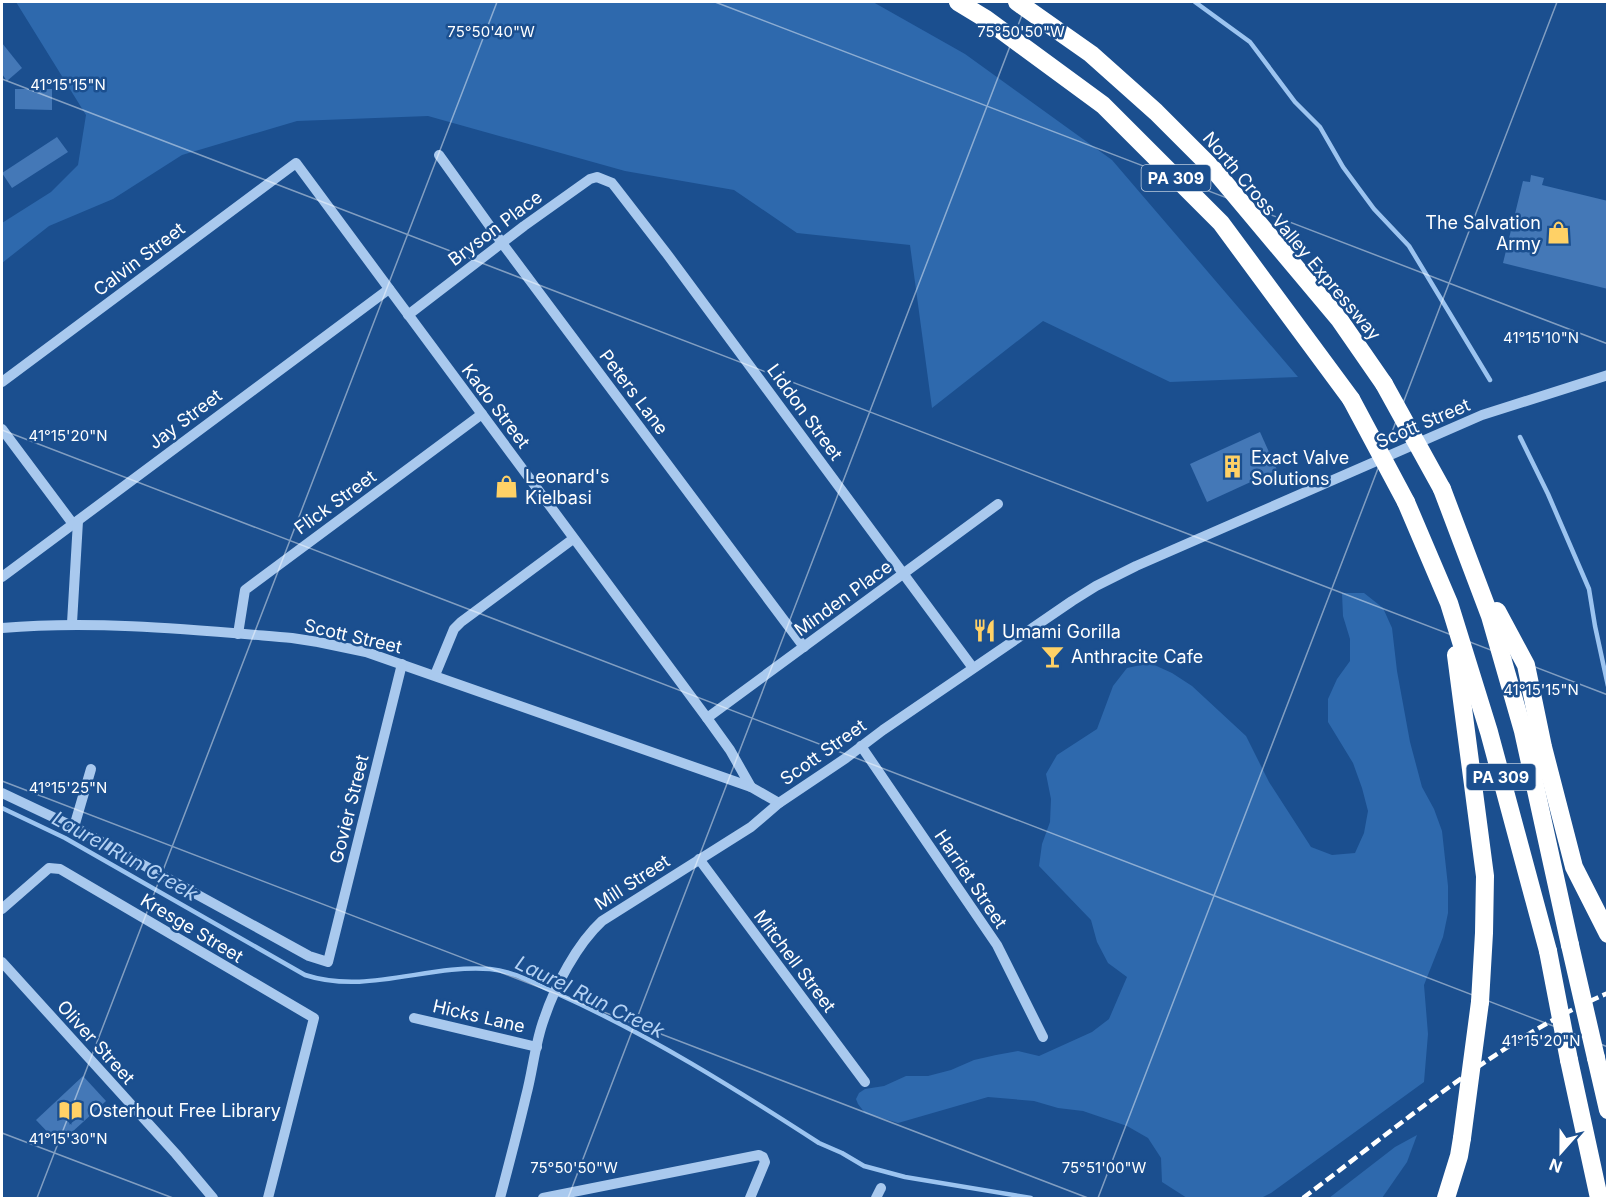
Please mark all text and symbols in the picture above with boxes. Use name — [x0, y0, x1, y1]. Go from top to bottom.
text: 75°50'40"W — [447, 22, 535, 41]
text: 75°50'50"W — [977, 22, 1065, 41]
text: 41°15'15"N — [30, 75, 106, 94]
street label: North Cross Valley Expressway — [1199, 128, 1385, 344]
road number: PA 309 — [1142, 165, 1210, 191]
street label: Bryson Place — [444, 186, 546, 270]
place label: The Salvation Army — [1425, 212, 1541, 254]
street label: Calvin Street — [89, 218, 189, 300]
shop icon: The Salvation Army — [1546, 219, 1572, 245]
text: 41°15'10"N — [1503, 328, 1579, 347]
street label: Peters Lane — [595, 345, 673, 439]
street label: Kado Street — [458, 360, 535, 452]
street label: Liddon Street — [763, 360, 847, 464]
street label: Jay Street — [144, 385, 226, 453]
street label: Scott Street — [1373, 394, 1473, 452]
text: 41°15'20"N — [29, 426, 107, 445]
place label: Exact Valve Solutions — [1251, 447, 1349, 489]
building icon: Exact Valve Solutions — [1220, 454, 1246, 480]
street label: Flick Street — [290, 465, 380, 539]
place label: Leonard's Kielbasi — [525, 466, 610, 508]
shop icon: Leonard's Kielbasi — [494, 473, 520, 499]
street label: Minden Place — [790, 556, 896, 640]
street label: Scott Street — [302, 615, 404, 657]
restaurant icon: Umami Gorilla — [971, 618, 997, 644]
place label: Umami Gorilla — [1002, 621, 1121, 642]
bar icon: Anthracite Cafe — [1040, 643, 1066, 669]
place label: Anthracite Cafe — [1071, 646, 1203, 667]
text: 41°15'15"N — [1503, 680, 1579, 699]
street label: Scott Street — [776, 715, 870, 789]
street label: Govier Street — [325, 752, 373, 866]
road number: PA 309 — [1466, 764, 1536, 790]
text: 41°15'25"N — [29, 778, 107, 797]
water label: Laurel Run Creek — [48, 806, 203, 906]
street label: Harriet Street — [930, 826, 1012, 932]
street label: Mill Street — [591, 850, 674, 914]
street label: Kresge Street — [137, 889, 247, 967]
street label: Mitchell Street — [750, 906, 840, 1016]
water label: Laurel Run Creek — [512, 951, 669, 1044]
street label: Hicks Lane — [431, 995, 527, 1037]
street label: Oliver Street — [53, 996, 139, 1088]
text: 41°15'20"N — [1502, 1031, 1580, 1050]
library icon: Osterhout Free Library — [58, 1097, 84, 1123]
place label: Osterhout Free Library — [89, 1100, 281, 1121]
north arrow — [1531, 1122, 1591, 1182]
text: 41°15'30"N — [28, 1129, 108, 1148]
text: N — [1546, 1154, 1565, 1178]
text: 75°50'50"W — [530, 1158, 618, 1177]
text: 75°51'00"W — [1062, 1158, 1147, 1177]

